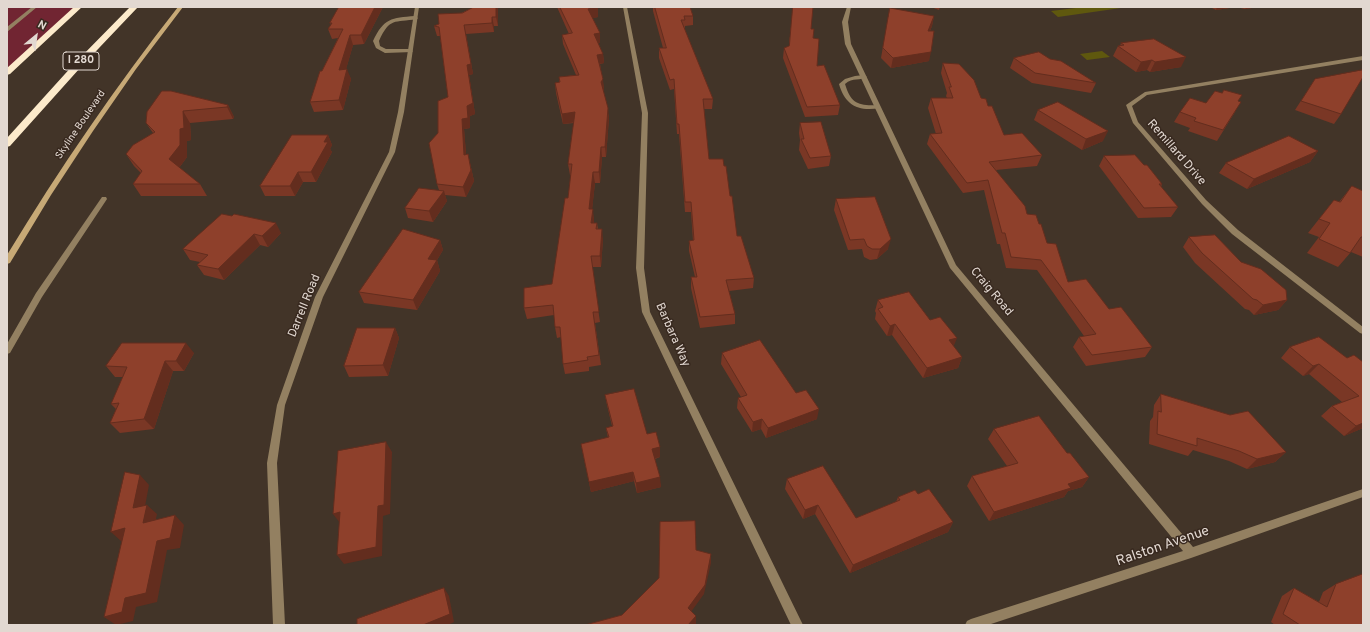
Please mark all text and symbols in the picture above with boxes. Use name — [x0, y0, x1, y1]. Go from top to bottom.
north arrow — [16, 16, 56, 56]
text: N — [35, 17, 49, 34]
road number: I 280 — [63, 52, 99, 70]
street label: Skyline Boulevard — [54, 88, 108, 162]
street label: Remillard Drive — [1143, 117, 1209, 189]
street label: Craig Road — [967, 265, 1015, 319]
street label: Darrell Road — [286, 272, 324, 340]
street label: Barbara Way — [652, 301, 692, 369]
street label: Ralston Avenue — [1114, 523, 1212, 571]

